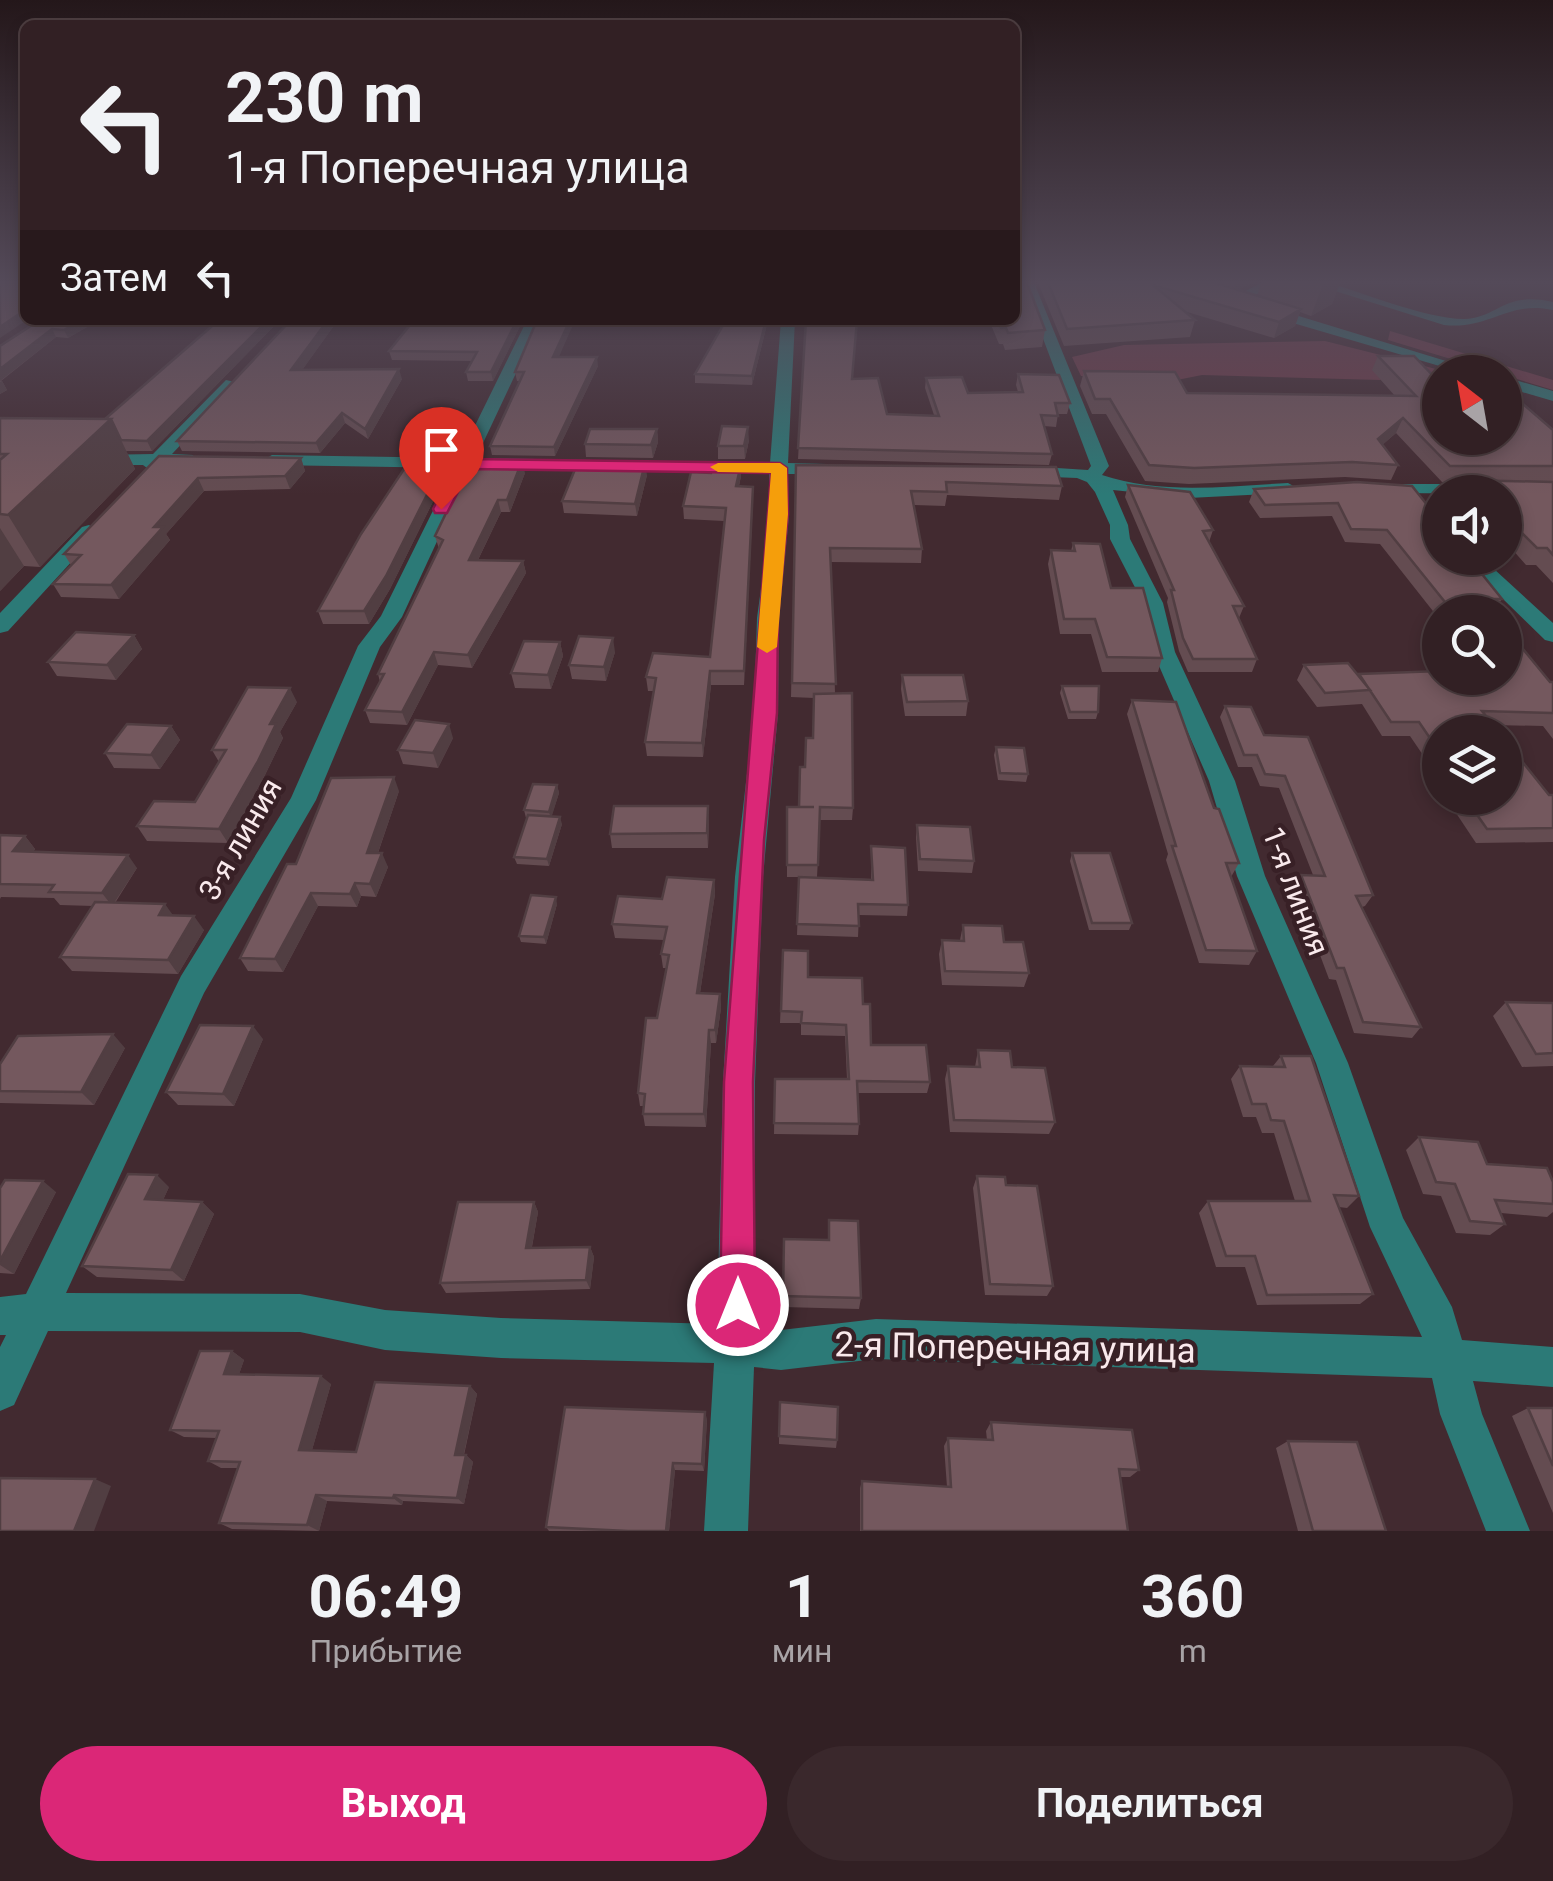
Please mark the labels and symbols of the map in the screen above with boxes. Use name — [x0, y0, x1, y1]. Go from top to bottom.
north arrow — [1422, 355, 1522, 455]
pin — [399, 407, 484, 510]
street label: 3-я линия — [191, 772, 289, 906]
street label: 1-я линия — [1256, 822, 1336, 960]
position arrow — [686, 1253, 790, 1357]
street label: 2-я Поперечная улица — [834, 1324, 1196, 1372]

